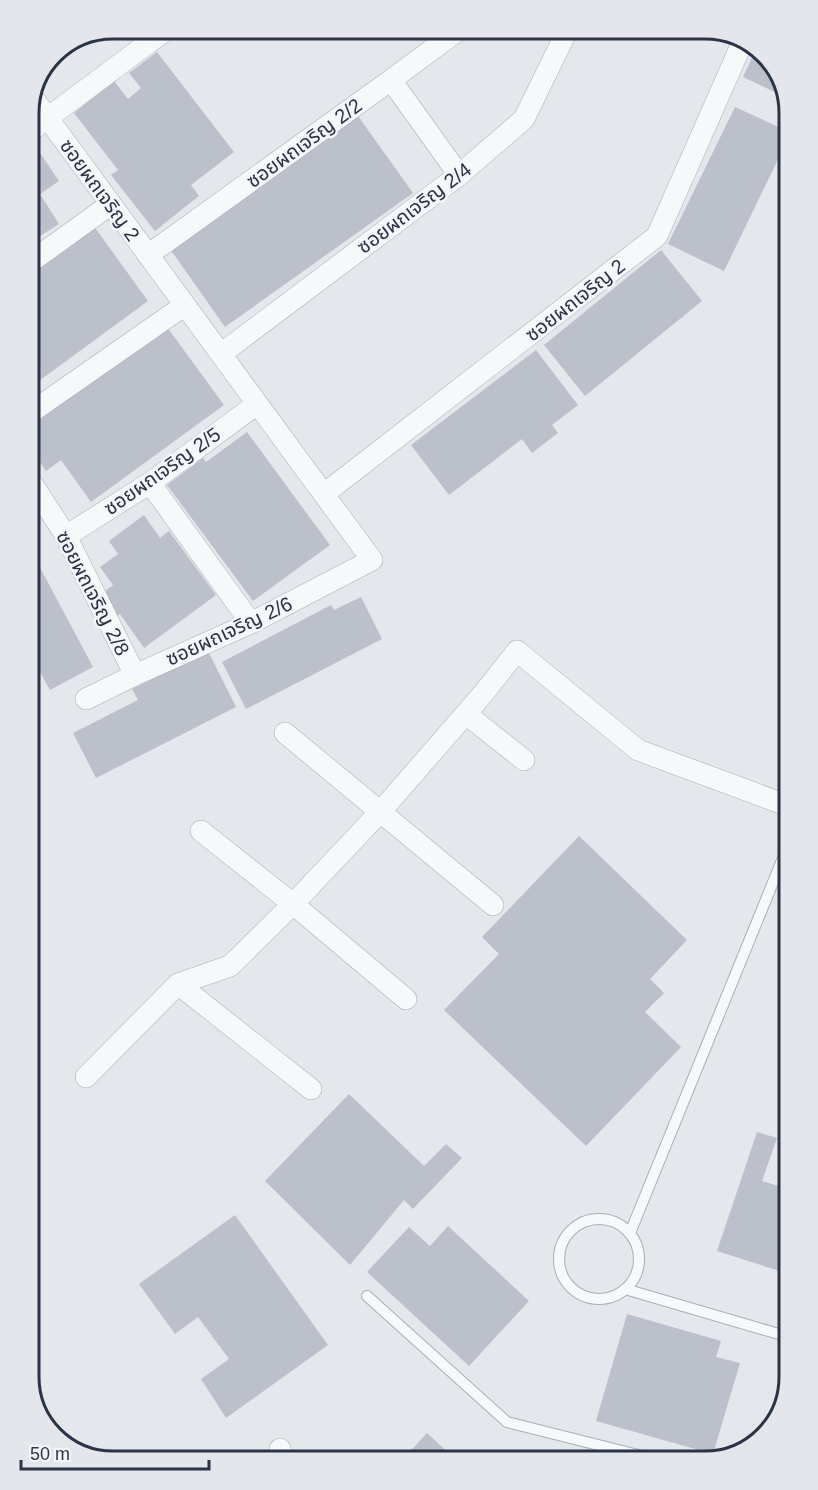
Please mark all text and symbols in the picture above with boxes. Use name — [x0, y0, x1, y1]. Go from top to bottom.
street label: ซอยผถเจริญ 2/2 — [242, 94, 366, 192]
street label: ซอยผถเจริญ 2 — [56, 135, 144, 245]
street label: ซอยผถเจริญ 2/4 — [353, 158, 475, 258]
street label: ซอยผถเจริญ 2 — [521, 254, 629, 346]
street label: ซอยผถเจริญ 2/5 — [100, 423, 224, 519]
street label: ซอยผถเจริญ 2/8 — [52, 527, 134, 659]
street label: ซอยผถเจริญ 2/6 — [162, 592, 296, 670]
scale bar — [21, 1433, 208, 1471]
text: 50 m — [30, 1444, 70, 1464]

